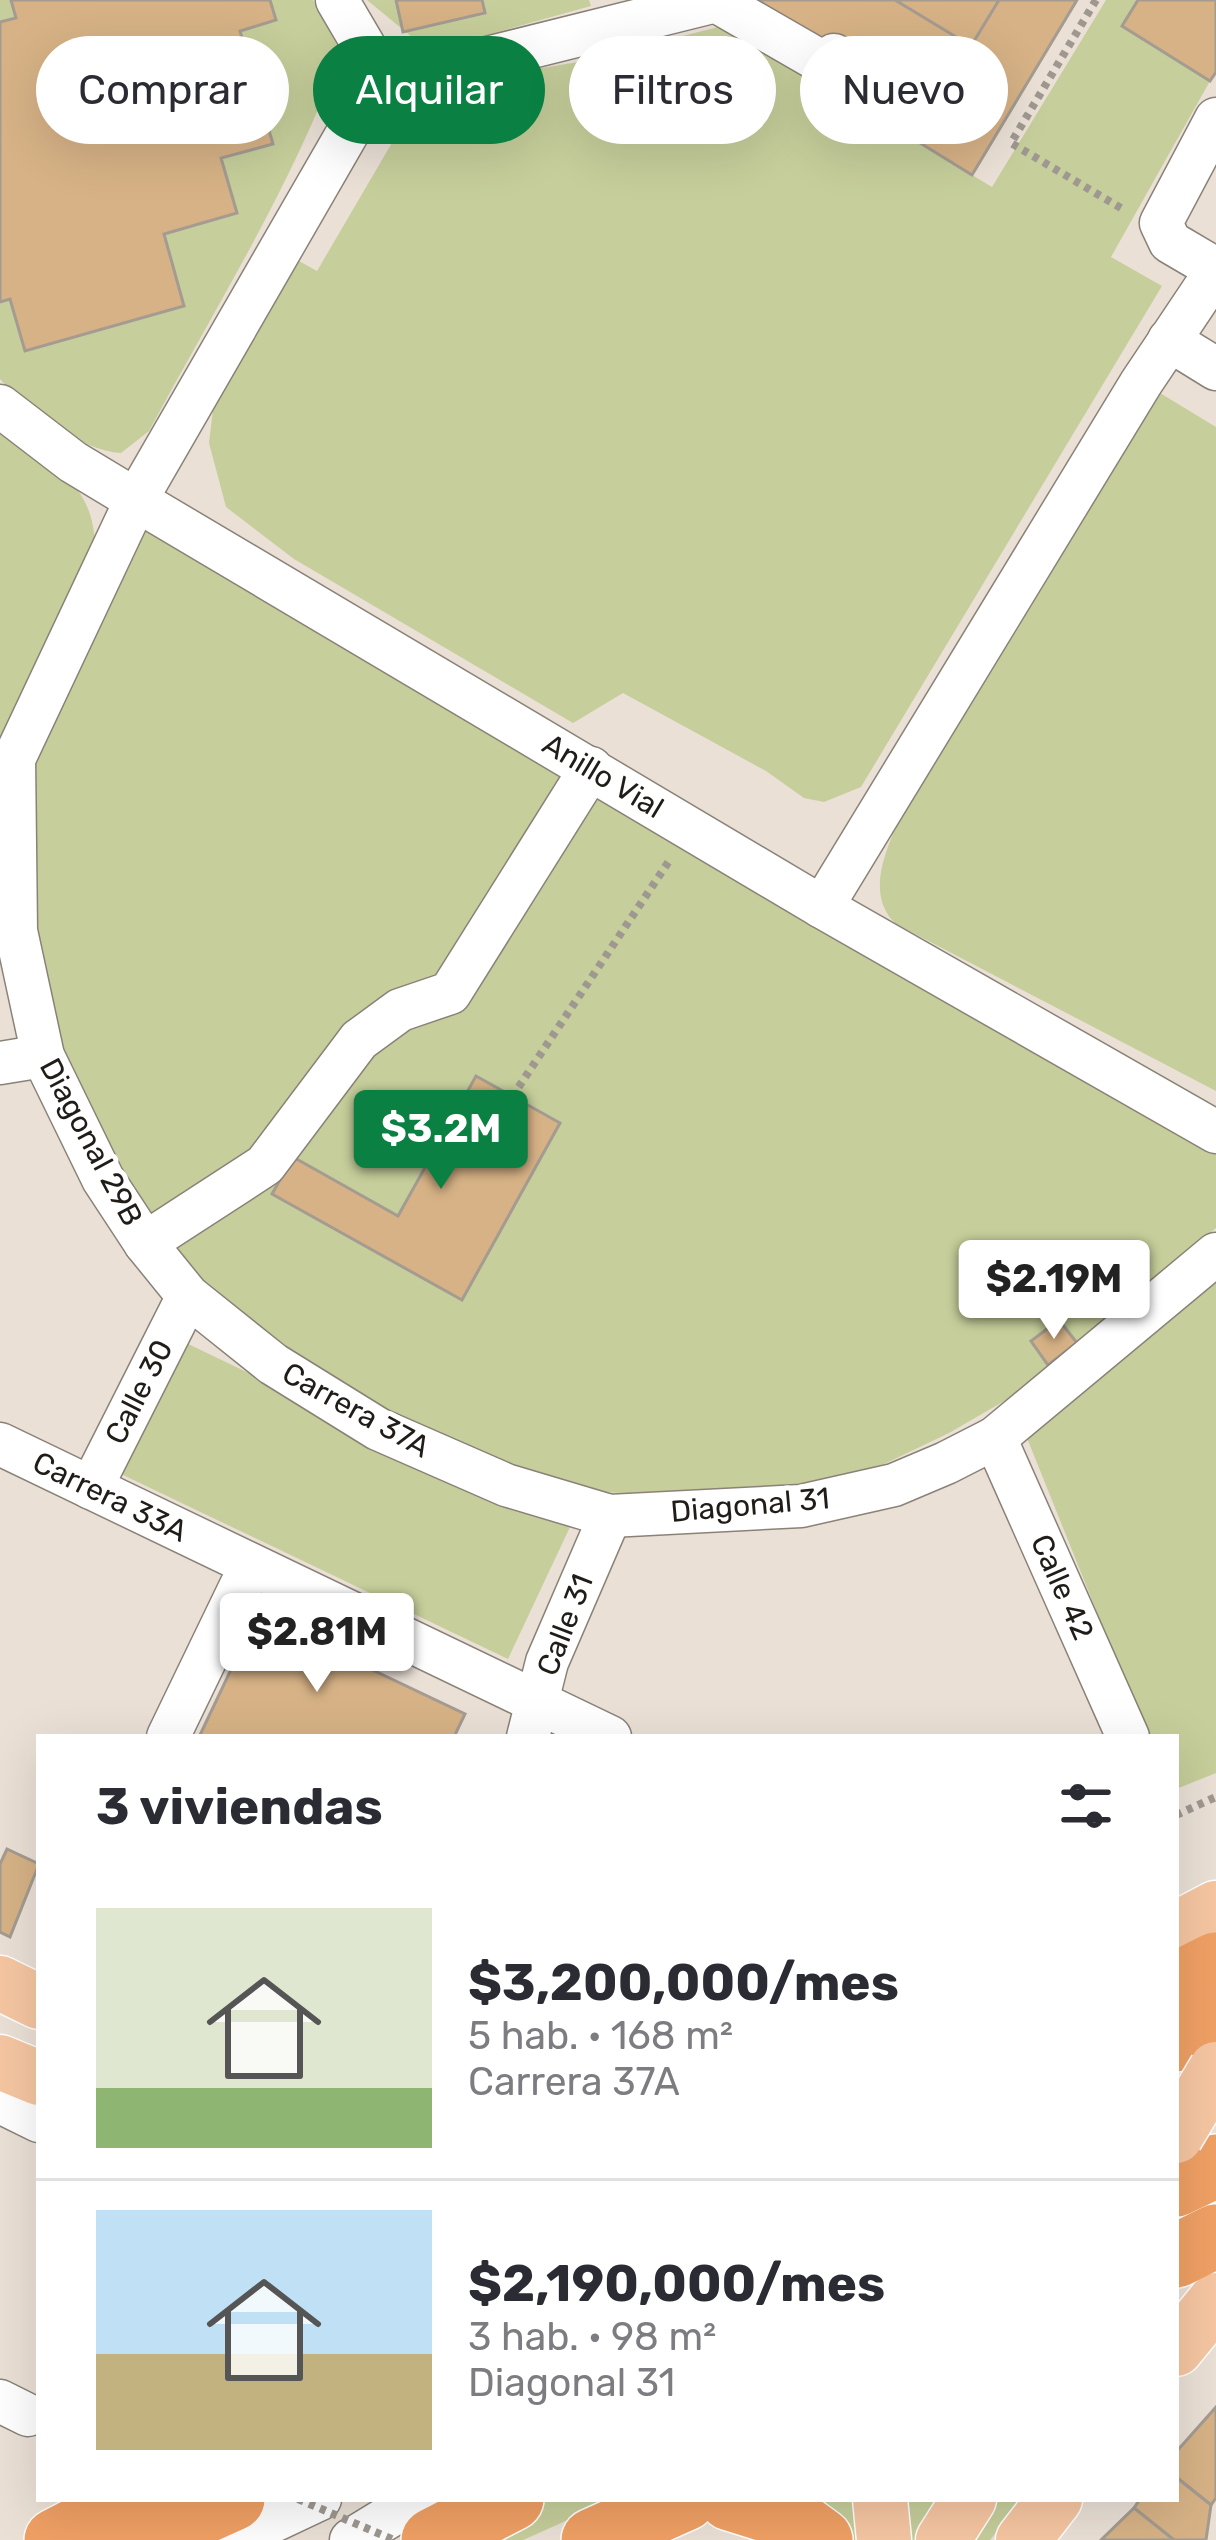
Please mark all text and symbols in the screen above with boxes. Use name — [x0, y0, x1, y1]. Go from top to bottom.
chip: Comprar — [36, 36, 289, 144]
chip: Alquilar — [313, 36, 545, 144]
chip: Filtros — [569, 36, 776, 144]
chip: Nuevo — [800, 36, 1008, 144]
street label: Anillo Vial — [536, 726, 670, 826]
street label: Diagonal 29B — [32, 1052, 150, 1232]
pin: $3.2M — [357, 1090, 525, 1192]
text: $3.2M — [381, 1106, 501, 1152]
pin: $2.19M — [956, 1240, 1152, 1342]
text: $2.19M — [986, 1256, 1122, 1302]
street label: Calle 30 — [97, 1334, 181, 1450]
street label: Carrera 37A — [276, 1355, 436, 1465]
street label: Carrera 33A — [27, 1444, 193, 1550]
street label: Diagonal 31 — [669, 1480, 831, 1530]
street label: Calle 42 — [1023, 1529, 1101, 1645]
street label: Calle 31 — [529, 1569, 601, 1681]
pin: $2.81M — [219, 1593, 415, 1695]
text: $2.81M — [247, 1609, 387, 1655]
icon: filters — [1053, 1773, 1119, 1839]
text: 3 viviendas — [96, 1776, 383, 1837]
text: $3,200,000/mes — [468, 1952, 899, 2013]
icon: home — [192, 1956, 336, 2100]
text: 5 hab. · 168 m² — [468, 2013, 733, 2059]
text: Carrera 37A — [468, 2059, 680, 2105]
text: $2,190,000/mes — [468, 2253, 885, 2314]
icon: home — [192, 2258, 336, 2402]
text: 3 hab. · 98 m² — [468, 2314, 716, 2360]
text: Diagonal 31 — [468, 2360, 675, 2406]

